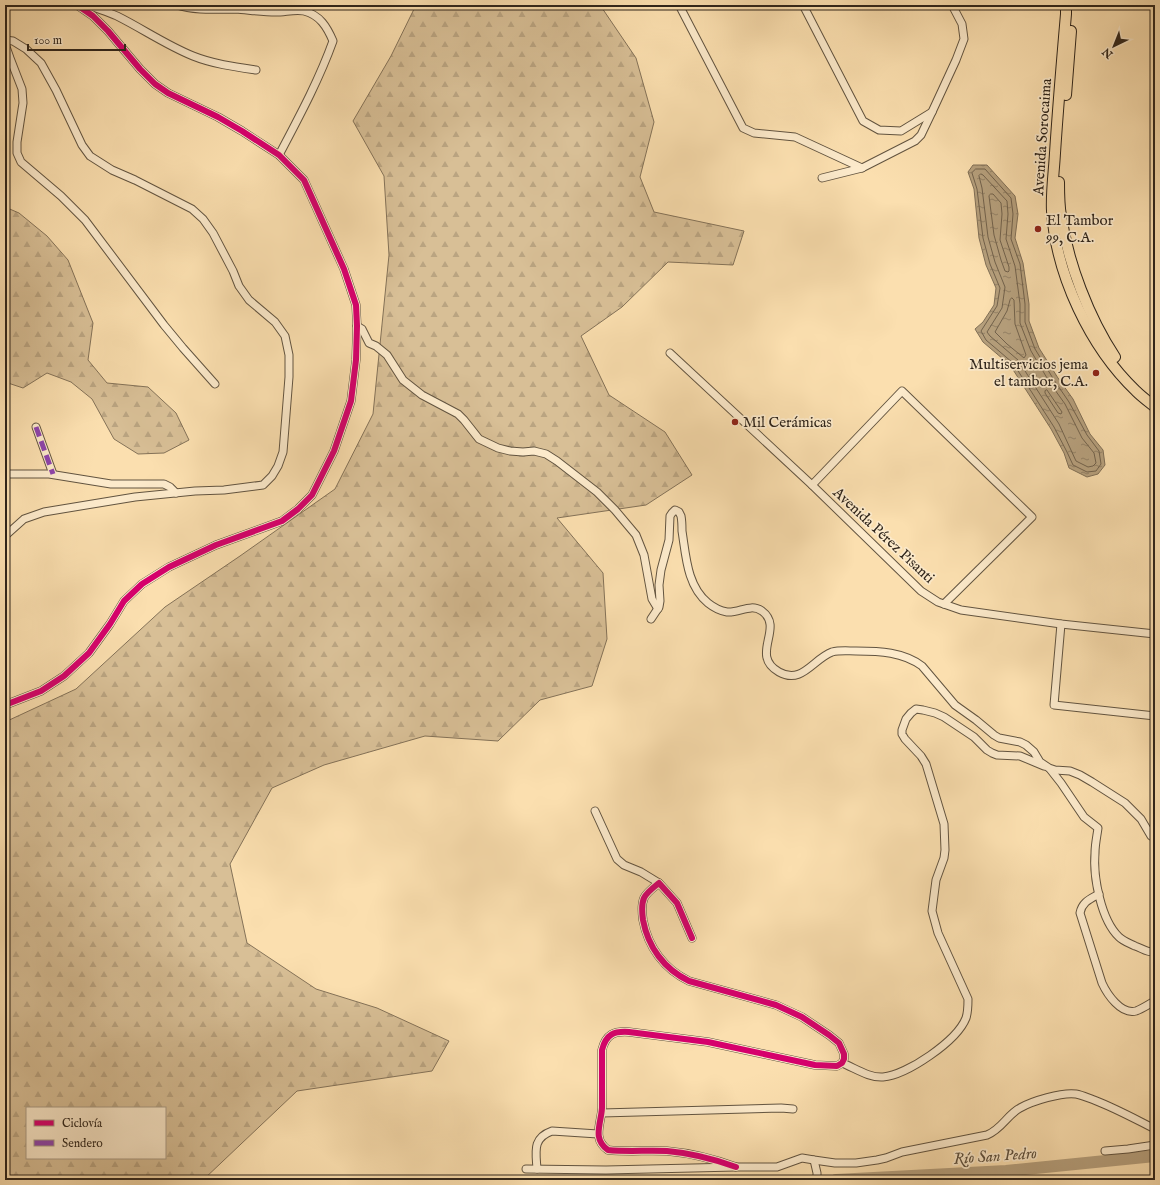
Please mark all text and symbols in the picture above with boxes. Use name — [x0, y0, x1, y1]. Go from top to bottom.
scale bar — [28, 26, 125, 52]
north arrow — [1094, 26, 1134, 66]
text: 100 m — [34, 33, 62, 48]
text: N — [1099, 44, 1117, 62]
street label: Avenida Sorocaima — [1029, 77, 1056, 197]
place label: El Tambor 99, C.A. — [1045, 211, 1114, 247]
marker: El Tambor 99, C.A. — [1033, 224, 1043, 234]
place label: Multiservicios jema el tambor, C.A. — [969, 355, 1089, 391]
marker: Multiservicios jema el tambor, C.A. — [1091, 368, 1101, 378]
place label: Mil Cerámicas — [743, 413, 832, 432]
marker: Mil Cerámicas — [730, 417, 740, 427]
street label: Avenida Pérez Pisanti — [828, 483, 939, 587]
legend — [26, 1107, 166, 1159]
text: Ciclovía — [62, 1116, 103, 1131]
text: Sendero — [62, 1136, 103, 1151]
water label: Río San Pedro — [953, 1144, 1038, 1170]

